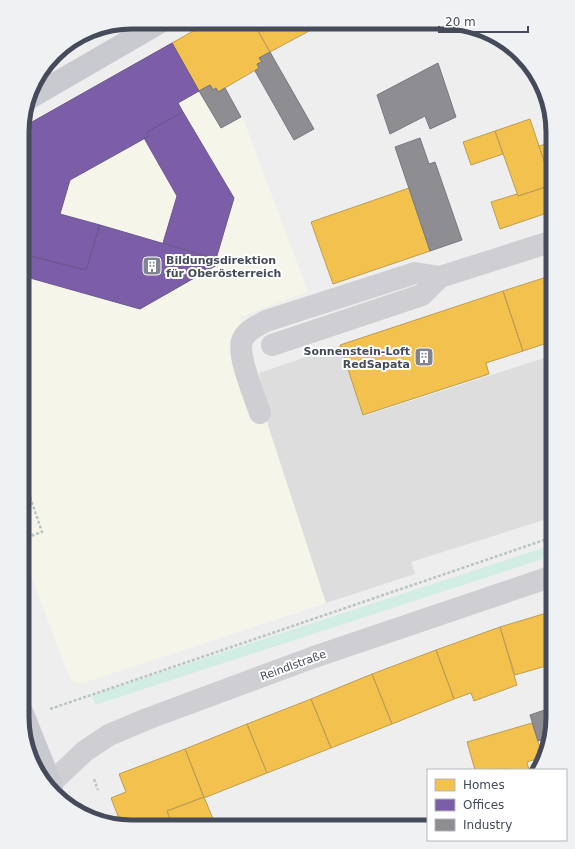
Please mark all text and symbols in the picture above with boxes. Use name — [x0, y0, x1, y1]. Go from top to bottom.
scale bar — [439, 8, 528, 34]
text: 20 m — [445, 15, 476, 29]
place label: Bildungsdirektion für Oberösterreich — [166, 254, 281, 280]
building icon: Bildungsdirektion für Oberösterreich — [141, 255, 163, 277]
place label: Sonnenstein-Loft RedSapata — [304, 345, 410, 371]
building icon: Sonnenstein-Loft RedSapata — [413, 346, 435, 368]
street label: Reindlstraße — [259, 647, 328, 683]
legend — [427, 769, 567, 841]
text: Homes — [463, 778, 505, 792]
text: Offices — [463, 798, 504, 812]
text: Industry — [463, 818, 512, 832]

